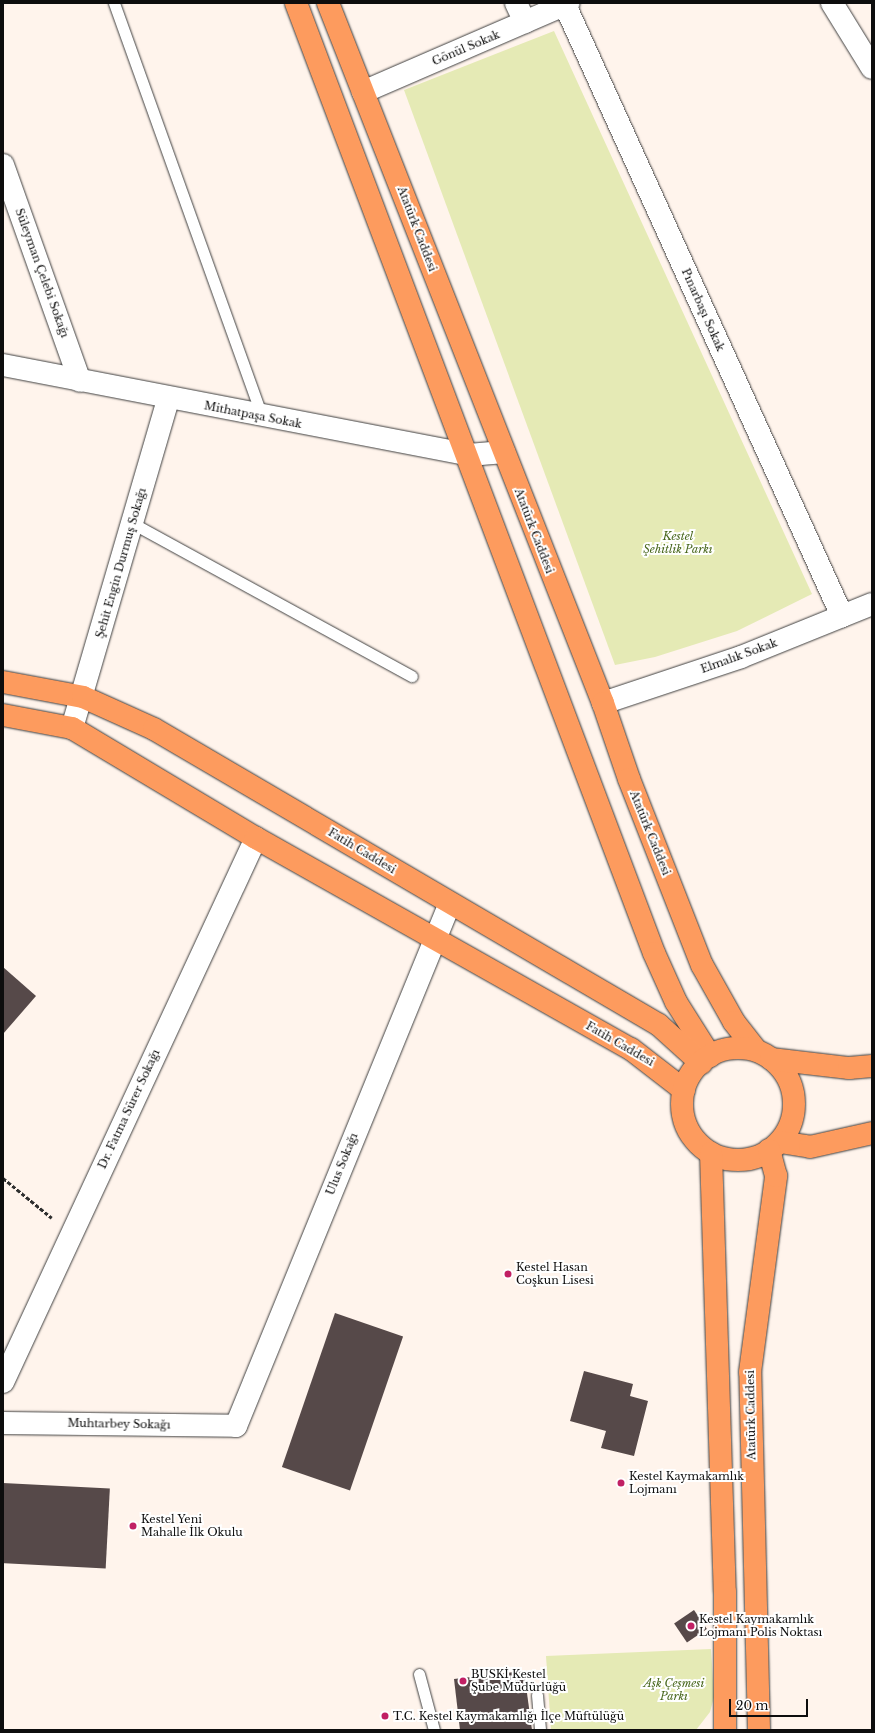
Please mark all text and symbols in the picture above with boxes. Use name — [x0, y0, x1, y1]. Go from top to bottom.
street label: Gönül Sokak — [430, 28, 502, 68]
street label: Atatürk Caddesi — [395, 185, 439, 273]
street label: Süleyman Çelebi Sokağı — [12, 207, 72, 339]
street label: Pınarbaşı Sokak — [679, 267, 727, 353]
street label: Mithatpaşa Sokak — [203, 399, 303, 431]
street label: Şehit Engin Durmuş Sokağı — [93, 486, 149, 640]
street label: Atatürk Caddesi — [512, 487, 556, 575]
park label: Kestel Şehitlik Parkı — [643, 530, 713, 556]
street label: Elmalık Sokak — [699, 636, 779, 676]
street label: Atatürk Caddesi — [627, 789, 673, 877]
street label: Fatih Caddesi — [326, 826, 398, 876]
street label: Fatih Caddesi — [584, 1019, 656, 1069]
street label: Dr. Fatma Sürer Sokağı — [95, 1047, 163, 1171]
street label: Ulus Sokağı — [324, 1131, 360, 1197]
place label: Kestel Hasan Coşkun Lisesi — [516, 1261, 594, 1287]
marker: Kestel Hasan Coşkun Lisesi — [503, 1269, 513, 1279]
street label: Atatürk Caddesi — [744, 1370, 758, 1460]
street label: Muhtarbey Sokağı — [67, 1417, 171, 1431]
place label: Kestel Kaymakamlık Lojmanı — [629, 1470, 744, 1496]
marker: Kestel Kaymakamlık Lojmanı — [616, 1478, 626, 1488]
place label: Kestel Yeni Mahalle İlk Okulu — [141, 1513, 243, 1539]
marker: Kestel Yeni Mahalle İlk Okulu — [128, 1521, 138, 1531]
place label: Kestel Kaymakamlık Lojmanı Polis Noktası — [699, 1613, 822, 1639]
marker: Kestel Kaymakamlık Lojmanı Polis Noktası — [686, 1621, 696, 1631]
place label: BUSKİ Kestel Şube Müdürlüğü — [471, 1668, 566, 1694]
marker: BUSKİ Kestel Şube Müdürlüğü — [458, 1676, 468, 1686]
park label: Aşk Çeşmesi Parkı — [644, 1677, 704, 1703]
scale bar — [731, 1691, 810, 1717]
text: 20 m — [736, 1698, 768, 1713]
place label: T.C. Kestel Kaymakamlığı İlçe Müftülüğü — [393, 1709, 624, 1723]
marker: T.C. Kestel Kaymakamlığı İlçe Müftülüğü — [380, 1711, 390, 1721]

